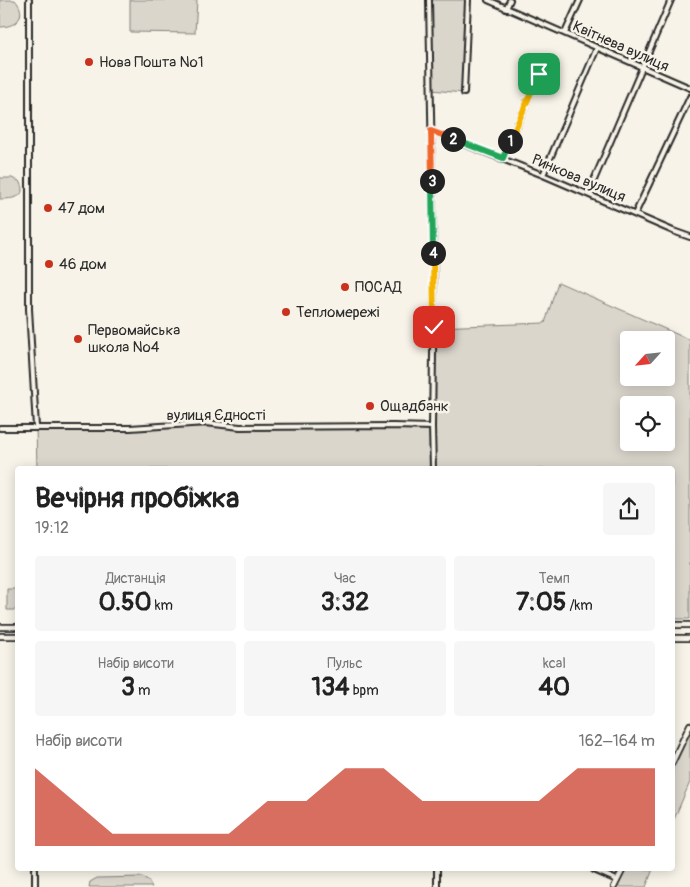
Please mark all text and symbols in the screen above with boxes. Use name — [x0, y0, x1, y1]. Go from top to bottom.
street label: Квітнева вулиця — [570, 17, 672, 76]
place label: Нова Пошта №1 — [99, 53, 204, 72]
pin — [518, 53, 560, 95]
marker: Нова Пошта №1 — [83, 56, 95, 68]
icon: arrive — [525, 60, 553, 88]
pin: 2 — [440, 126, 466, 152]
pin: 1 — [498, 128, 522, 154]
text: 2 — [450, 131, 457, 148]
text: 1 — [508, 133, 513, 150]
street label: Ринкова вулиця — [529, 150, 628, 207]
pin: 3 — [420, 168, 444, 194]
text: 3 — [429, 173, 436, 190]
place label: 47 дом — [58, 199, 105, 218]
marker: 47 дом — [42, 202, 54, 214]
pin: 4 — [420, 240, 446, 266]
text: 4 — [429, 245, 438, 262]
place label: 46 дом — [59, 255, 107, 274]
marker: 46 дом — [43, 258, 55, 270]
place label: ПОСАД — [355, 278, 403, 297]
marker: ПОСАД — [339, 281, 351, 293]
place label: Тепломережі — [296, 303, 380, 322]
marker: Тепломережі — [280, 306, 292, 318]
pin — [413, 306, 455, 348]
icon: check — [420, 313, 448, 341]
place label: Первомайська школа №4 — [88, 321, 180, 357]
north arrow — [620, 331, 675, 386]
map controls — [620, 331, 675, 451]
marker: Первомайська школа №4 — [72, 333, 84, 345]
button: locate — [620, 396, 675, 451]
place label: Ощадбанк — [380, 397, 449, 416]
marker: Ощадбанк — [364, 400, 376, 412]
street label: вулиця Єдності — [166, 406, 266, 425]
text: Вечірня пробіжка — [35, 481, 239, 516]
button: share — [603, 483, 655, 535]
text: 19:12 — [35, 518, 69, 538]
text: Дистанція — [106, 570, 166, 587]
text: Час — [334, 570, 356, 587]
text: Темп — [539, 570, 570, 587]
text: 0.50 — [98, 587, 152, 618]
text: 3:32 — [321, 587, 369, 618]
text: 7:05 — [516, 587, 566, 618]
text: km — [152, 597, 173, 614]
text: /km — [566, 597, 593, 614]
text: Набір висоти — [98, 655, 174, 672]
text: Пульс — [327, 655, 363, 672]
text: kcal — [543, 655, 566, 672]
text: 3 — [121, 672, 135, 703]
text: 134 — [311, 672, 350, 703]
text: 40 — [539, 672, 570, 703]
text: m — [135, 682, 150, 699]
text: bpm — [350, 682, 379, 699]
text: Набір висоти — [35, 731, 122, 751]
text: 162–164 m — [579, 731, 655, 751]

